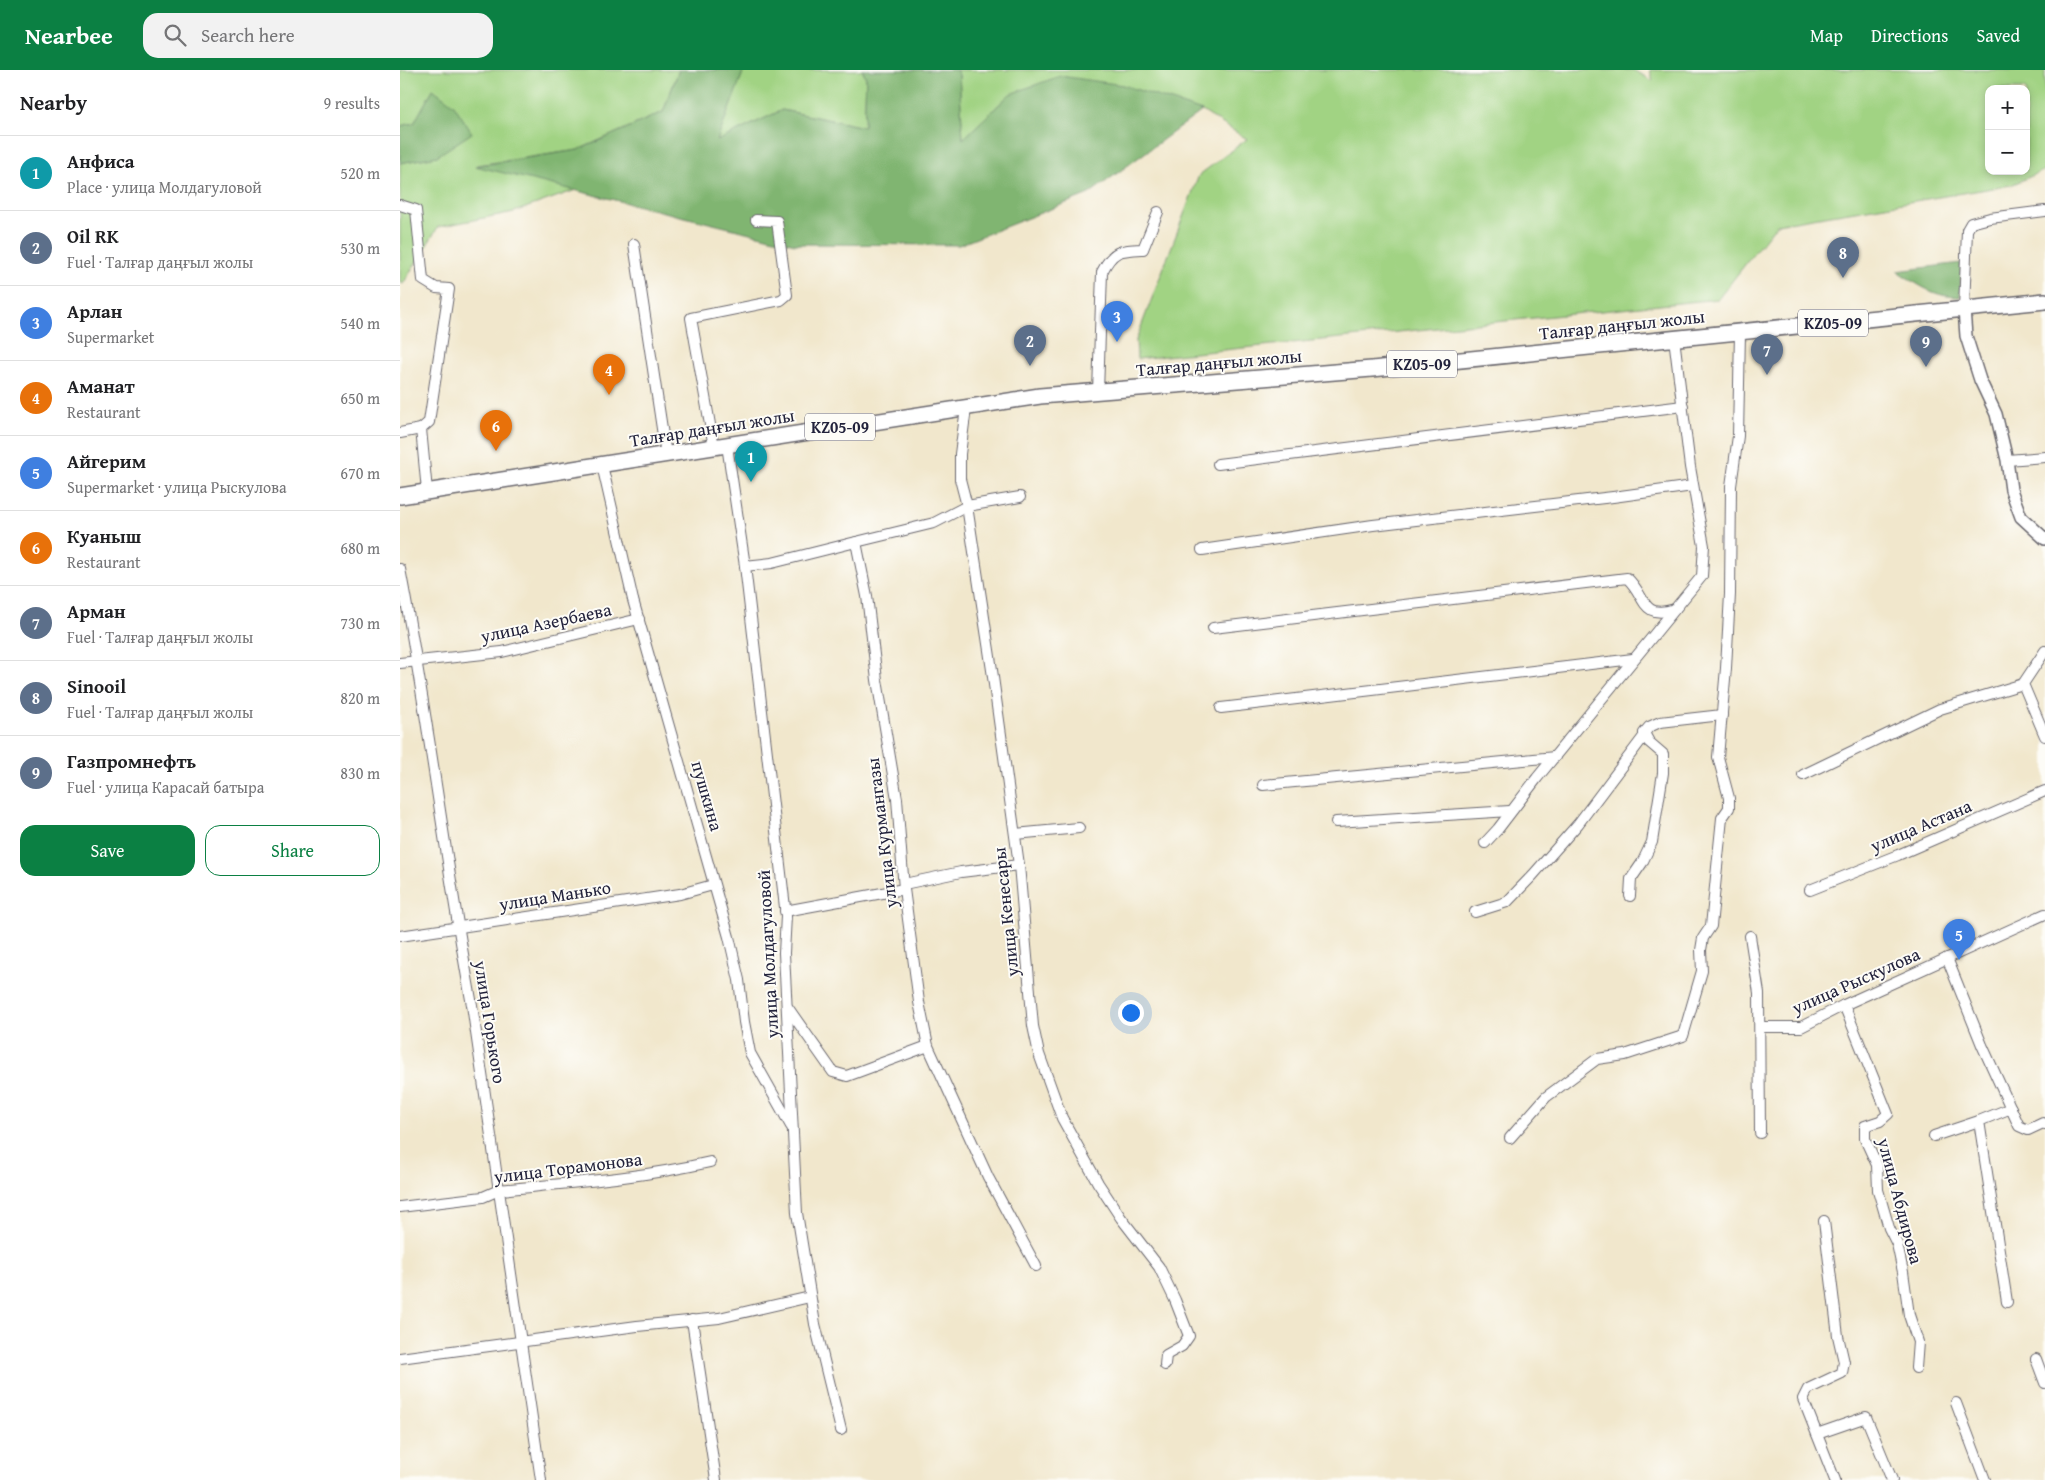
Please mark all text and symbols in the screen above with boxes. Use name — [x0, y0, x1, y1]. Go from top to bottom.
search box — [143, 13, 493, 58]
text: Nearbee — [25, 18, 113, 53]
icon: search — [161, 21, 189, 49]
text: Search here — [201, 21, 295, 49]
text: Map — [1810, 22, 1843, 49]
text: Directions — [1871, 22, 1948, 49]
text: Saved — [1976, 22, 2020, 49]
map controls — [1985, 85, 2030, 175]
button: + — [1985, 85, 2030, 130]
text: Nearby — [20, 87, 87, 118]
text: 9 results — [323, 91, 380, 115]
button: − — [1985, 130, 2030, 175]
text: Анфиса — [67, 147, 135, 175]
text: 1 — [32, 161, 40, 185]
text: 520 m — [340, 161, 380, 185]
text: Place · улица Молдагуловой — [67, 175, 262, 199]
text: Oil RK — [67, 222, 119, 250]
text: 2 — [32, 236, 40, 260]
text: 530 m — [340, 236, 380, 260]
pin: 8 — [1827, 237, 1859, 278]
text: Fuel · Талғар даңғыл жолы — [67, 250, 253, 274]
text: Арлан — [67, 297, 122, 325]
pin: 3 — [1101, 301, 1133, 342]
street label: Талғар даңғыл жолы — [1538, 302, 1706, 347]
road number: KZ05-09 — [1798, 310, 1868, 336]
text: 3 — [32, 311, 40, 335]
text: 540 m — [340, 311, 380, 335]
text: Supermarket — [67, 325, 154, 349]
pin: 2 — [1014, 325, 1046, 366]
pin: 9 — [1910, 326, 1942, 367]
pin: 7 — [1751, 334, 1783, 375]
street label: Талғар даңғыл жолы — [1135, 342, 1303, 383]
road number: KZ05-09 — [1387, 350, 1457, 378]
pin: 4 — [593, 354, 625, 395]
text: Аманат — [67, 372, 135, 400]
text: 4 — [32, 386, 40, 410]
text: 650 m — [340, 386, 380, 410]
text: Restaurant — [67, 400, 141, 424]
street label: Талғар даңғыл жолы — [628, 401, 797, 454]
pin: 6 — [480, 410, 512, 451]
road number: KZ05-09 — [805, 414, 875, 441]
pin: 1 — [735, 441, 767, 482]
text: Айгерим — [67, 447, 146, 475]
text: 5 — [32, 461, 40, 485]
text: 670 m — [340, 461, 380, 485]
text: Supermarket · улица Рыскулова — [67, 475, 287, 499]
text: Куаныш — [67, 522, 141, 550]
text: 6 — [32, 536, 40, 560]
text: 680 m — [340, 536, 380, 560]
text: Restaurant — [67, 550, 141, 574]
street label: улица Азербаева — [477, 595, 614, 650]
text: Арман — [67, 597, 126, 625]
text: 7 — [32, 611, 40, 635]
text: 730 m — [340, 611, 380, 635]
text: Fuel · Талғар даңғыл жолы — [67, 625, 253, 649]
text: Sinooil — [67, 672, 126, 700]
text: 8 — [32, 686, 40, 710]
text: 820 m — [340, 686, 380, 710]
text: Fuel · Талғар даңғыл жолы — [67, 700, 253, 724]
text: Газпромнефть — [67, 747, 196, 775]
street label: улица Курмангазы — [859, 756, 904, 911]
street label: пушкина — [685, 757, 731, 835]
text: 9 — [32, 761, 40, 785]
text: 830 m — [340, 761, 380, 785]
text: Fuel · улица Карасай батыра — [67, 775, 264, 799]
street label: улица Астана — [1865, 792, 1976, 859]
button: Save — [20, 825, 195, 876]
button: Share — [205, 825, 380, 876]
street label: улица Кенесары — [985, 846, 1026, 979]
street label: улица Молдагуловой — [750, 869, 785, 1040]
street label: улица Манько — [496, 873, 613, 918]
pin: 5 — [1943, 919, 1975, 960]
street label: улица Рыскулова — [1786, 940, 1925, 1021]
street label: улица Горького — [467, 958, 514, 1085]
your location — [1118, 1000, 1144, 1026]
street label: улица Абдирова — [1870, 1134, 1930, 1267]
street label: улица Торамонова — [491, 1145, 644, 1190]

